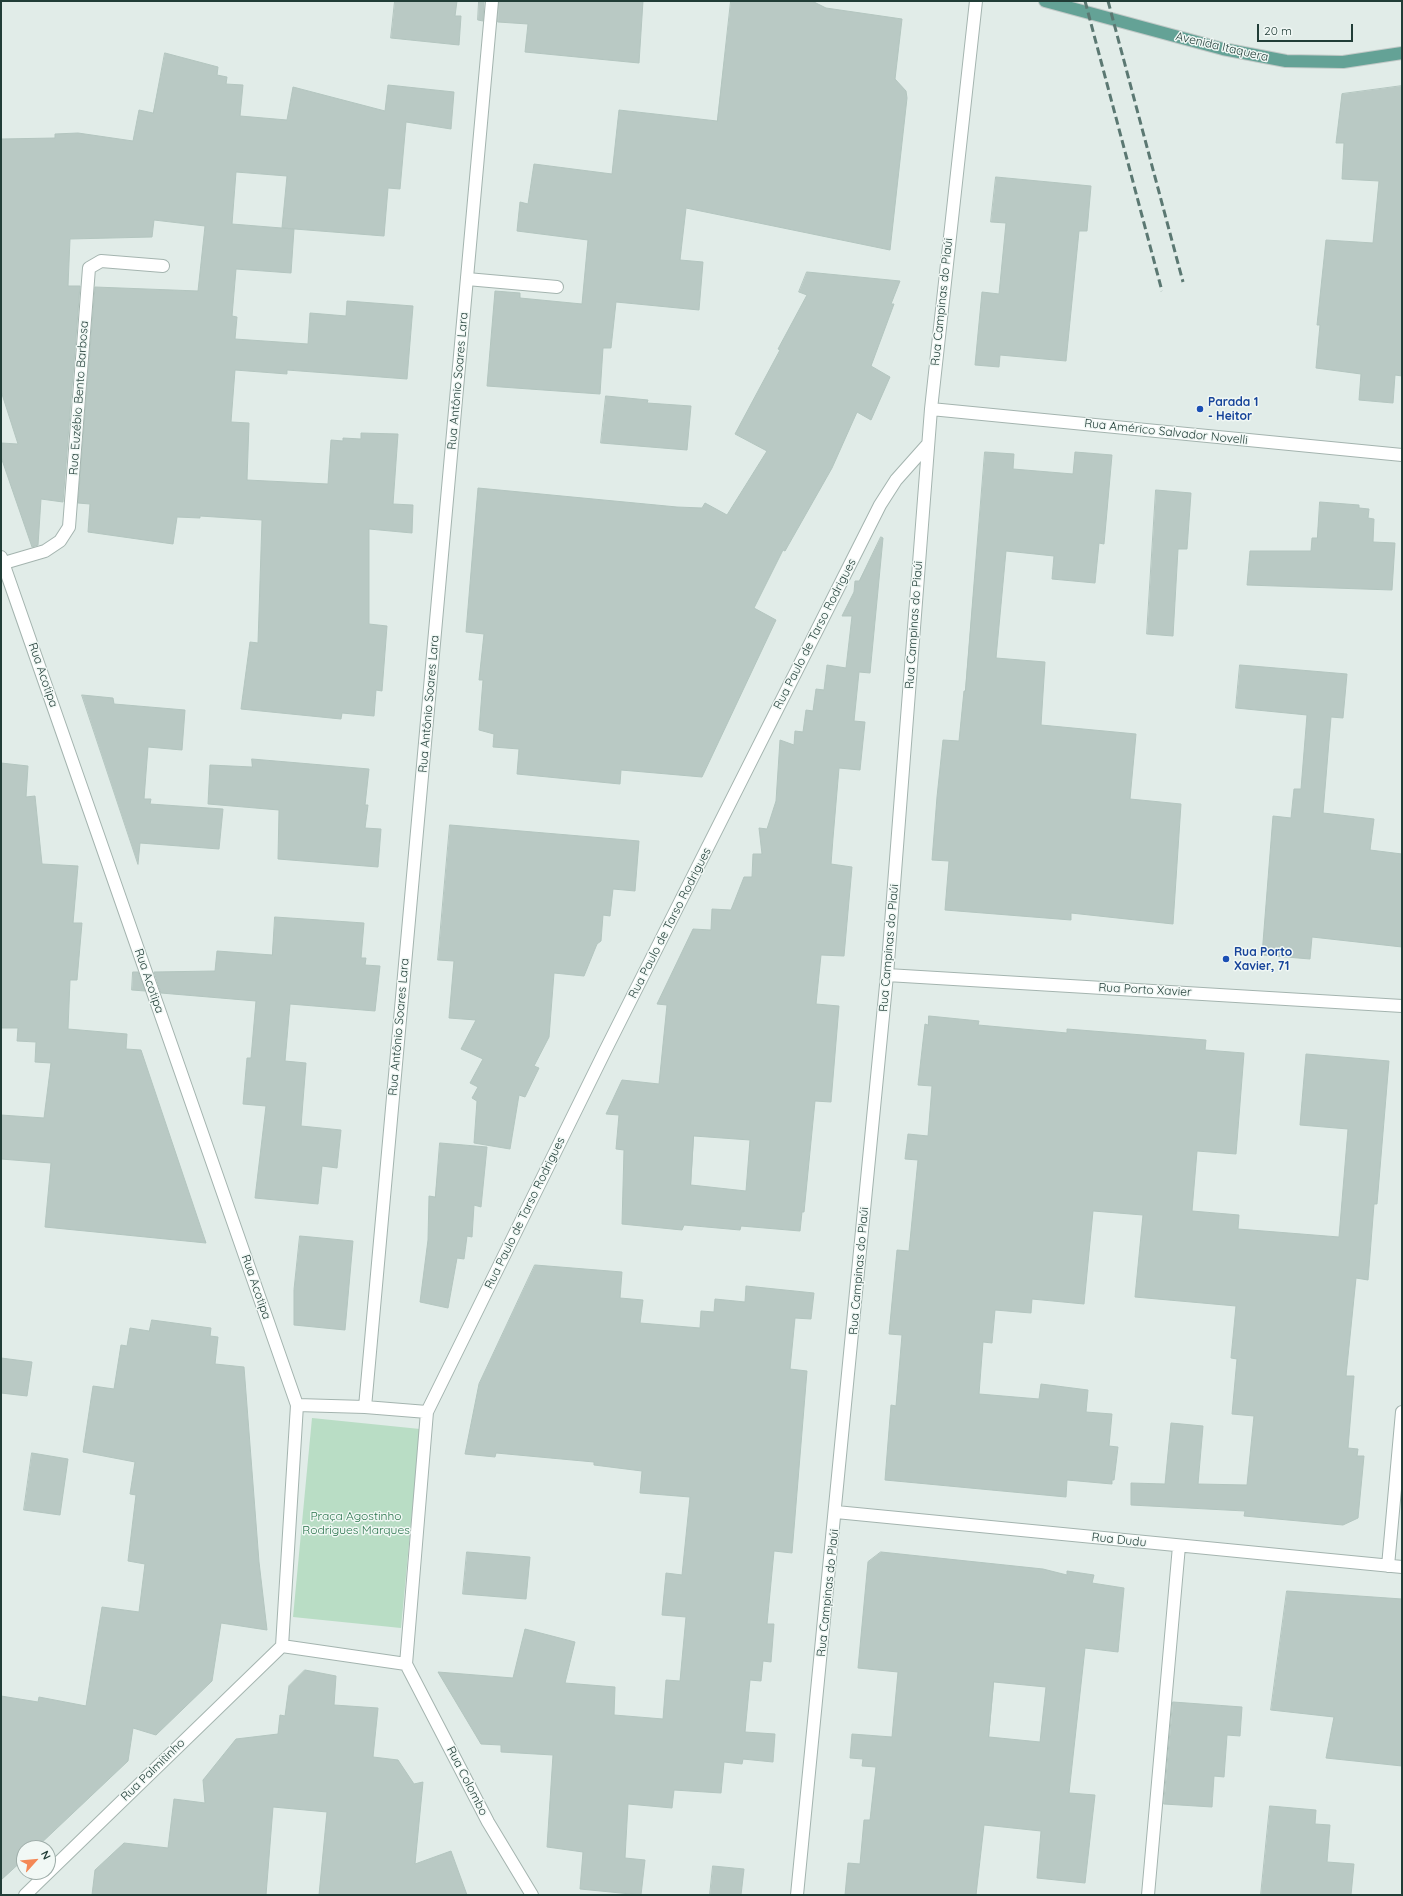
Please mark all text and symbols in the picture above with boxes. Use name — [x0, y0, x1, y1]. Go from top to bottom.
scale bar — [1259, 16, 1355, 42]
text: 20 m — [1264, 23, 1292, 38]
street label: Avenida Itaquera — [1174, 29, 1270, 65]
street label: Rua Campinas do Piaúi — [928, 237, 956, 367]
street label: Rua Antônio Soares Lara — [445, 312, 471, 450]
street label: Rua Euzébio Bento Barbosa — [66, 320, 92, 476]
place label: Parada 1 - Heitor — [1208, 395, 1258, 423]
marker: Parada 1 - Heitor — [1195, 404, 1205, 414]
street label: Rua Américo Salvador Novelli — [1084, 416, 1248, 448]
street label: Rua Paulo de Tarso Rodrigues — [771, 556, 859, 712]
street label: Rua Campinas do Piaúi — [902, 560, 926, 690]
street label: Rua Antônio Soares Lara — [416, 635, 442, 773]
street label: Rua Acotipa — [25, 641, 61, 709]
street label: Rua Paulo de Tarso Rodrigues — [626, 845, 714, 1001]
street label: Rua Campinas do Piaúi — [876, 883, 902, 1013]
place label: Rua Porto Xavier, 71 — [1234, 945, 1292, 973]
street label: Rua Acotipa — [131, 947, 167, 1015]
marker: Rua Porto Xavier, 71 — [1221, 954, 1231, 964]
street label: Rua Antônio Soares Lara — [386, 958, 412, 1096]
street label: Rua Porto Xavier — [1098, 980, 1192, 1000]
street label: Rua Paulo de Tarso Rodrigues — [482, 1135, 568, 1291]
street label: Rua Campinas do Piaúi — [846, 1206, 872, 1336]
street label: Rua Acotipa — [238, 1253, 274, 1321]
park label: Praça Agostinho Rodrigues Marques — [302, 1509, 410, 1537]
street label: Rua Campinas do Piaúi — [814, 1528, 842, 1658]
street label: Rua Dudu — [1091, 1530, 1147, 1550]
street label: Rua Palmitinho — [118, 1736, 188, 1804]
street label: Rua Colombo — [443, 1744, 491, 1818]
north arrow — [16, 1840, 56, 1880]
text: N — [38, 1848, 54, 1862]

